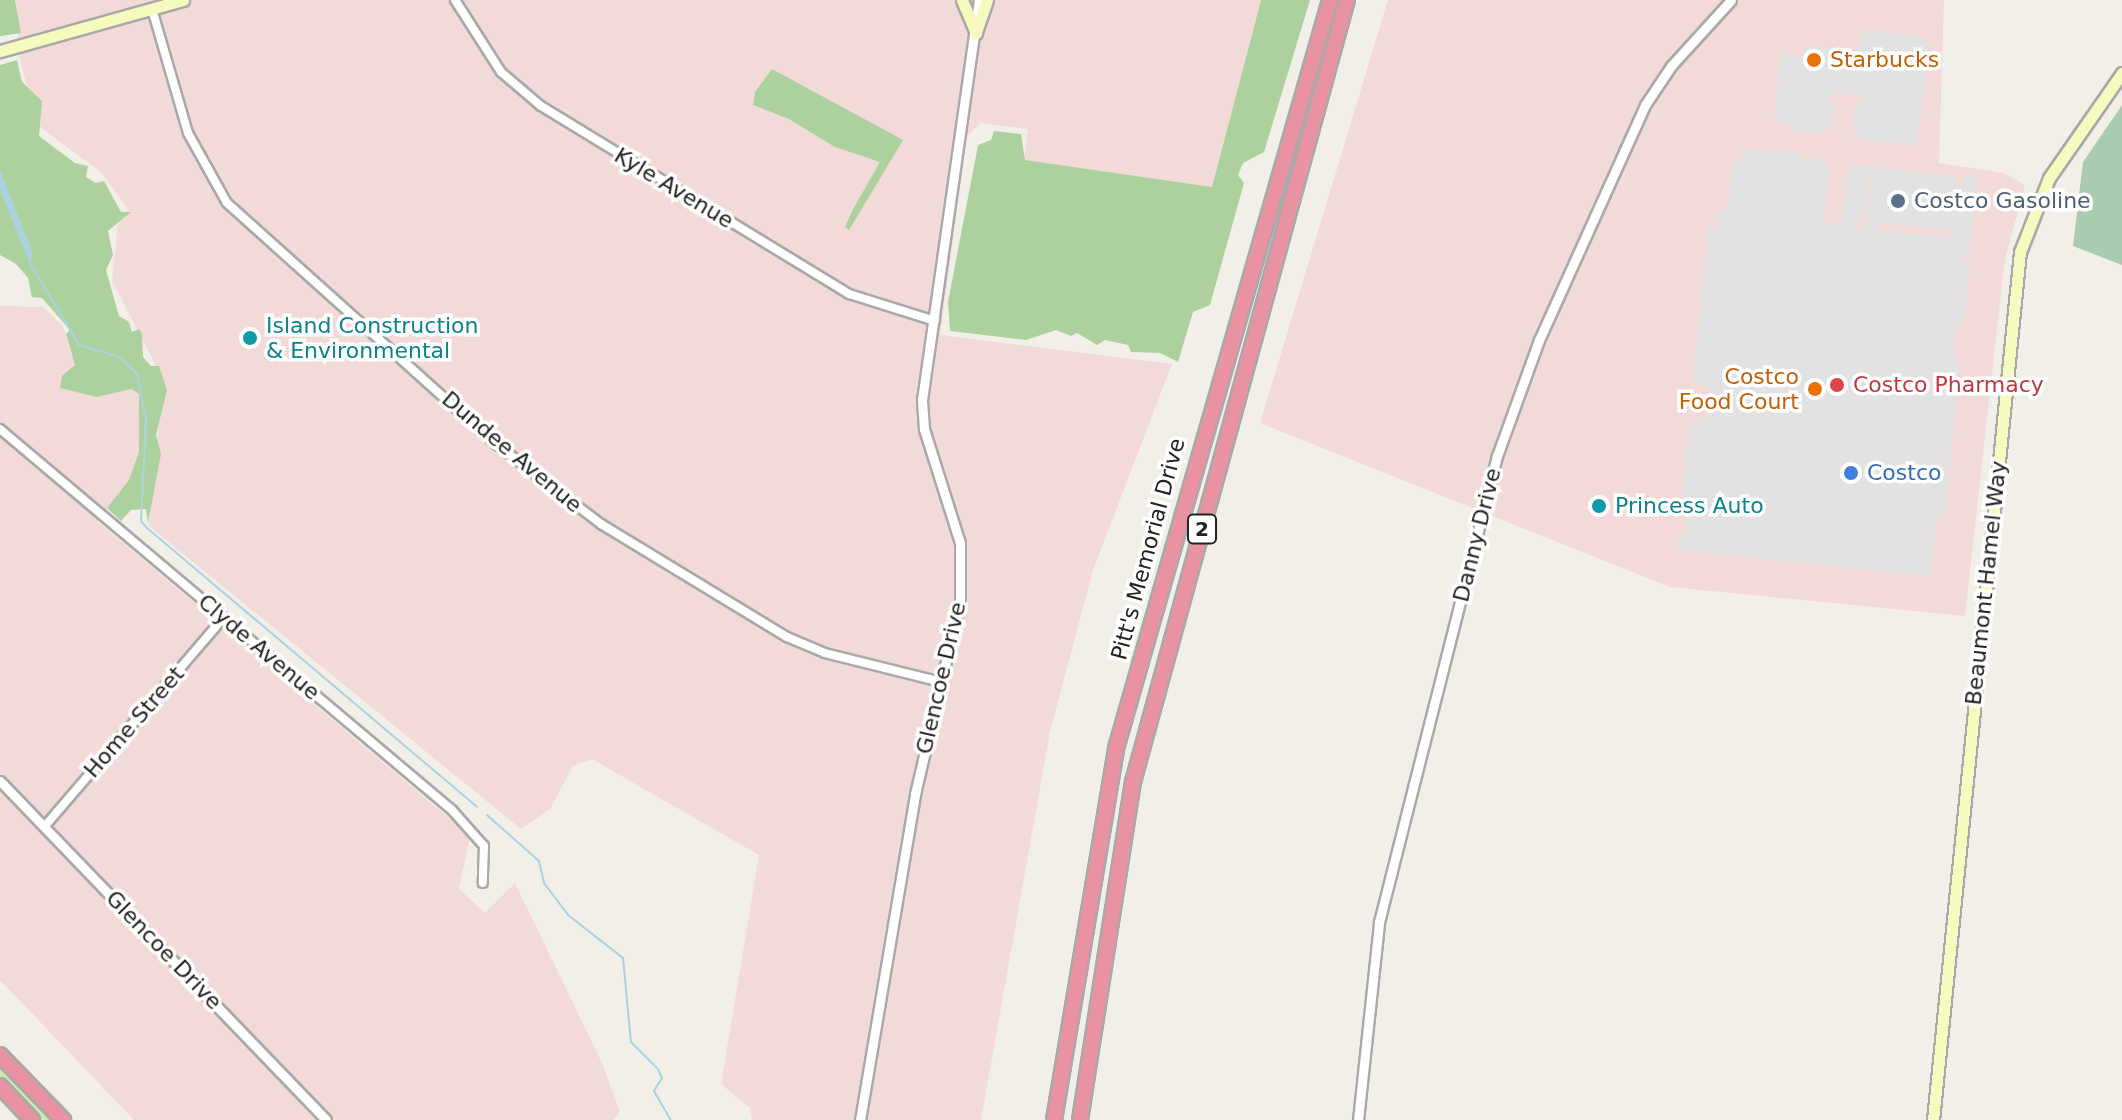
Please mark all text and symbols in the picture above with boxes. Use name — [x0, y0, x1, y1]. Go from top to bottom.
place label: Starbucks — [1830, 47, 1939, 73]
marker: Starbucks — [1805, 51, 1823, 69]
street label: Kyle Avenue — [610, 142, 738, 234]
place label: Costco Gasoline — [1914, 188, 2091, 214]
marker: Costco Gasoline — [1889, 192, 1907, 210]
place label: Island Construction & Environmental — [266, 312, 479, 364]
marker: Island Construction & Environmental — [241, 329, 259, 347]
place label: Costco Food Court — [1679, 363, 1799, 414]
place label: Costco Pharmacy — [1853, 372, 2044, 398]
marker: Costco Pharmacy — [1828, 376, 1846, 394]
marker: Costco Food Court — [1806, 380, 1824, 398]
street label: Dundee Avenue — [437, 386, 587, 518]
street label: Pitt's Memorial Drive — [1106, 435, 1190, 663]
place label: Costco — [1867, 460, 1941, 486]
street label: Beaumont Hamel Way — [1960, 460, 2012, 706]
marker: Costco — [1842, 464, 1860, 482]
street label: Danny Drive — [1448, 465, 1506, 605]
place label: Princess Auto — [1615, 493, 1764, 519]
marker: Princess Auto — [1590, 497, 1608, 515]
road number: 2 — [1186, 513, 1218, 545]
street label: Clyde Avenue — [193, 588, 325, 706]
street label: Glencoe Drive — [911, 599, 971, 757]
street label: Home Street — [79, 661, 189, 783]
street label: Glencoe Drive — [101, 885, 227, 1015]

